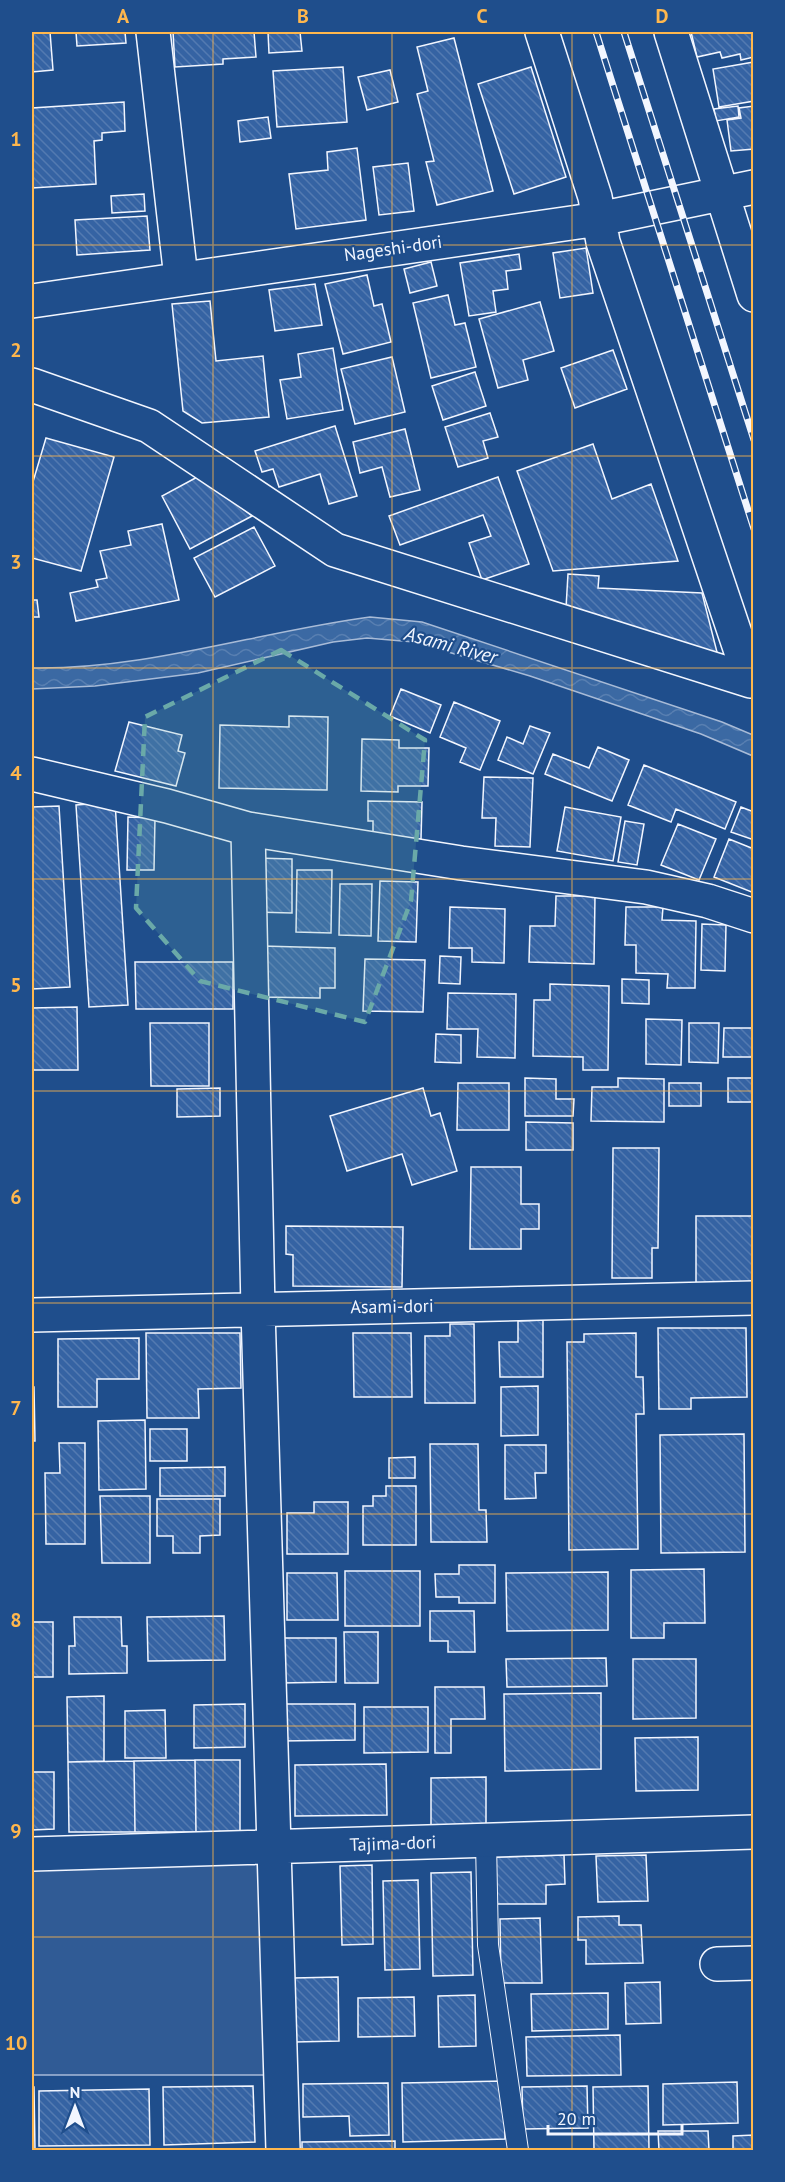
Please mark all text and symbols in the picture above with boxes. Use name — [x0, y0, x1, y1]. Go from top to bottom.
text: A — [117, 3, 130, 29]
text: B — [297, 3, 309, 29]
text: C — [476, 3, 488, 29]
text: D — [656, 3, 669, 29]
text: 1 — [10, 126, 22, 152]
street label: Nageshi-dori — [342, 230, 444, 266]
text: 2 — [10, 337, 22, 363]
text: 3 — [10, 549, 22, 575]
water label: Asami River — [401, 620, 502, 670]
text: 4 — [10, 760, 22, 786]
text: 5 — [10, 972, 22, 998]
text: 6 — [10, 1184, 22, 1210]
street label: Asami-dori — [350, 1294, 434, 1318]
text: 7 — [10, 1395, 22, 1421]
text: 8 — [10, 1607, 22, 1633]
text: 9 — [10, 1818, 22, 1844]
street label: Tajima-dori — [349, 1830, 437, 1856]
text: 10 — [5, 2030, 27, 2056]
north arrow — [45, 2077, 105, 2137]
text: N — [70, 2082, 80, 2102]
scale bar — [548, 2098, 682, 2136]
text: 20 m — [557, 2107, 596, 2130]

